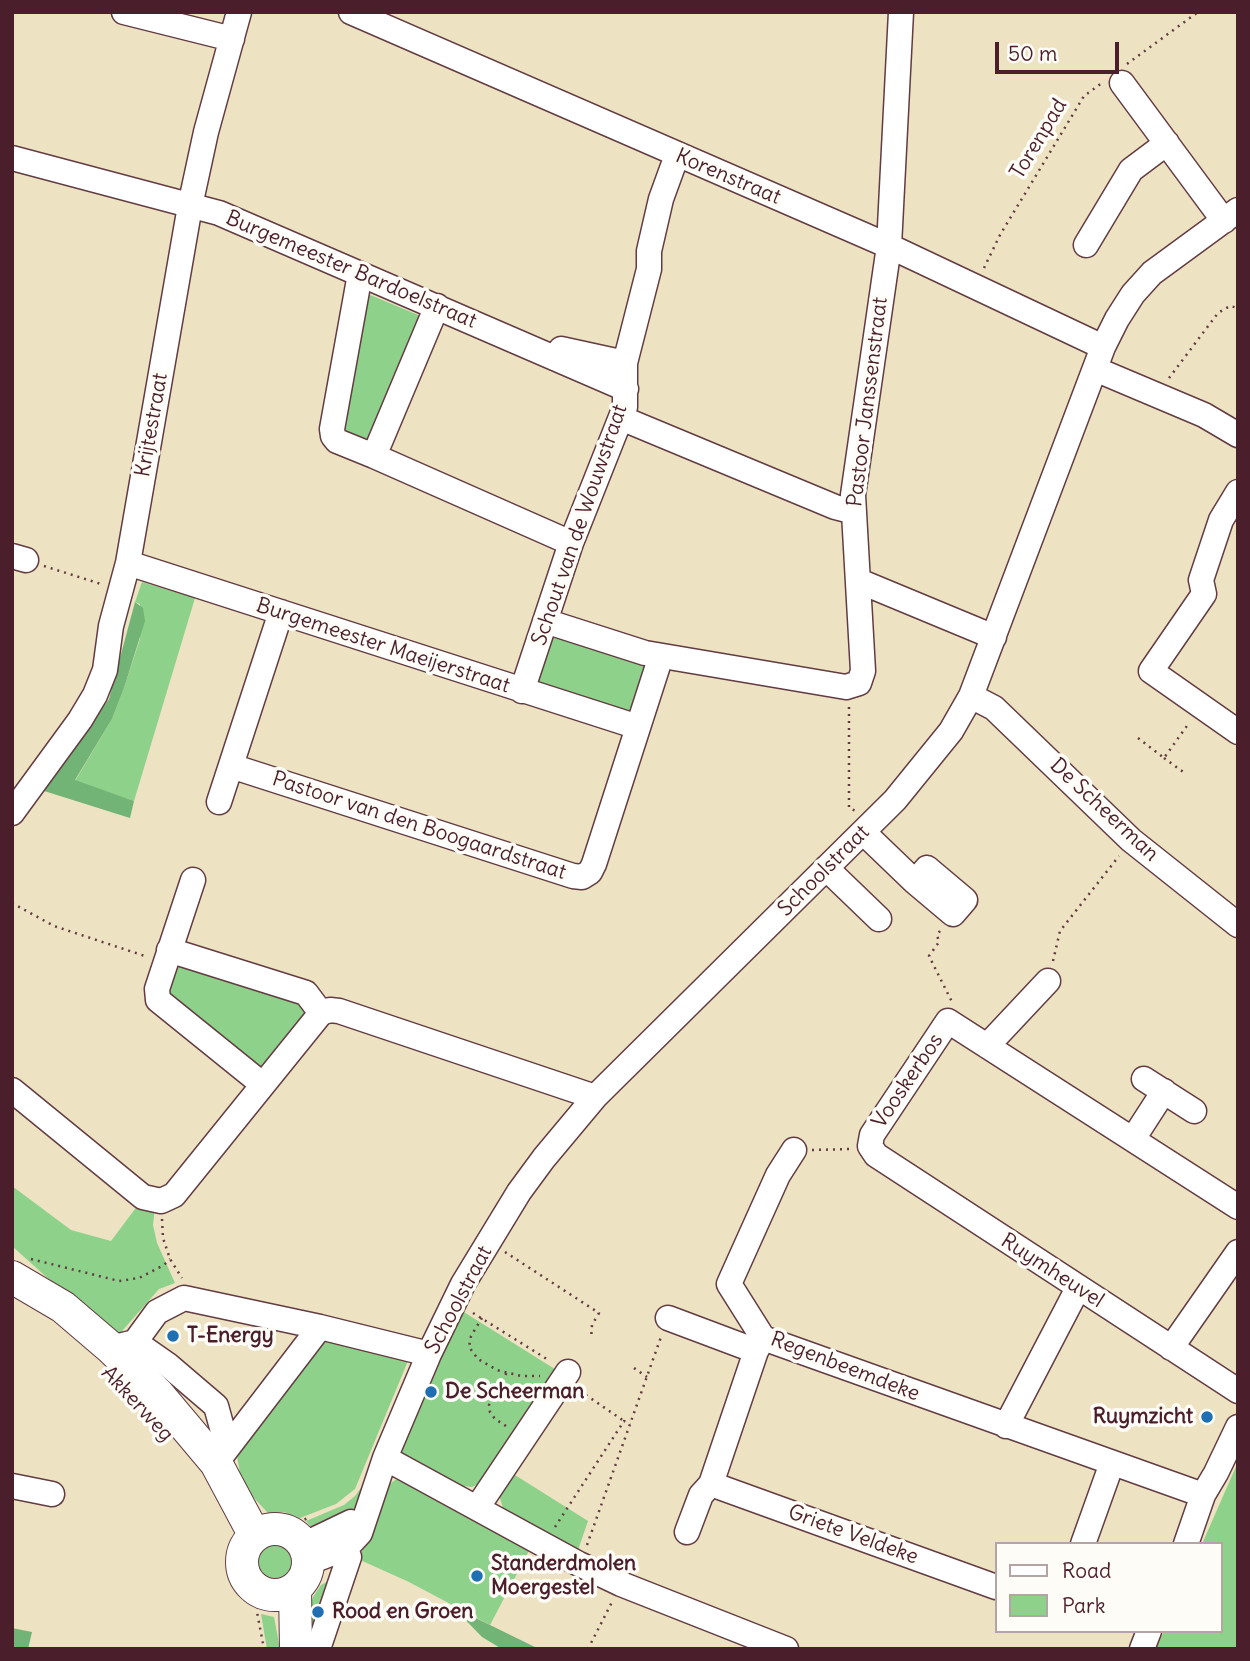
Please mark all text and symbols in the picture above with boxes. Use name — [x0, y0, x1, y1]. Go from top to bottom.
scale bar — [998, 28, 1122, 72]
text: 50 m — [1008, 40, 1057, 67]
street label: Torenpad — [1005, 94, 1073, 184]
street label: Korenstraat — [672, 144, 784, 210]
street label: Burgemeester Bardoelstraat — [222, 206, 480, 334]
street label: Pastoor Janssenstraat — [843, 296, 893, 508]
street label: Krijtestraat — [130, 371, 174, 479]
street label: Schout van de Wouwstraat — [527, 401, 633, 649]
street label: Burgemeester Maeijerstraat — [253, 593, 513, 699]
street label: De Scheerman — [1044, 753, 1164, 867]
street label: Pastoor van den Boogaardstraat — [269, 767, 569, 885]
street label: Schoolstraat — [773, 820, 875, 922]
street label: Vooskerbos — [867, 1029, 949, 1133]
street label: Ruymheuvel — [996, 1228, 1108, 1314]
street label: Schoolstraat — [420, 1242, 498, 1358]
place label: T-Energy — [187, 1323, 274, 1349]
street label: Regenbeemdeke — [767, 1327, 923, 1407]
marker: T-Energy — [165, 1328, 181, 1344]
street label: Akkerweg — [96, 1361, 178, 1447]
place label: De Scheerman — [445, 1379, 584, 1405]
marker: De Scheerman — [423, 1384, 439, 1400]
place label: Ruymzicht — [1093, 1404, 1193, 1430]
marker: Ruymzicht — [1199, 1409, 1215, 1425]
street label: Griete Veldeke — [784, 1500, 922, 1570]
legend — [995, 1542, 1222, 1633]
place label: Standerdmolen Moergestel — [491, 1551, 636, 1601]
text: Road — [1062, 1557, 1111, 1584]
marker: Standerdmolen Moergestel — [469, 1568, 485, 1584]
text: Park — [1062, 1592, 1105, 1619]
place label: Rood en Groen — [332, 1599, 473, 1625]
marker: Rood en Groen — [310, 1604, 326, 1620]

